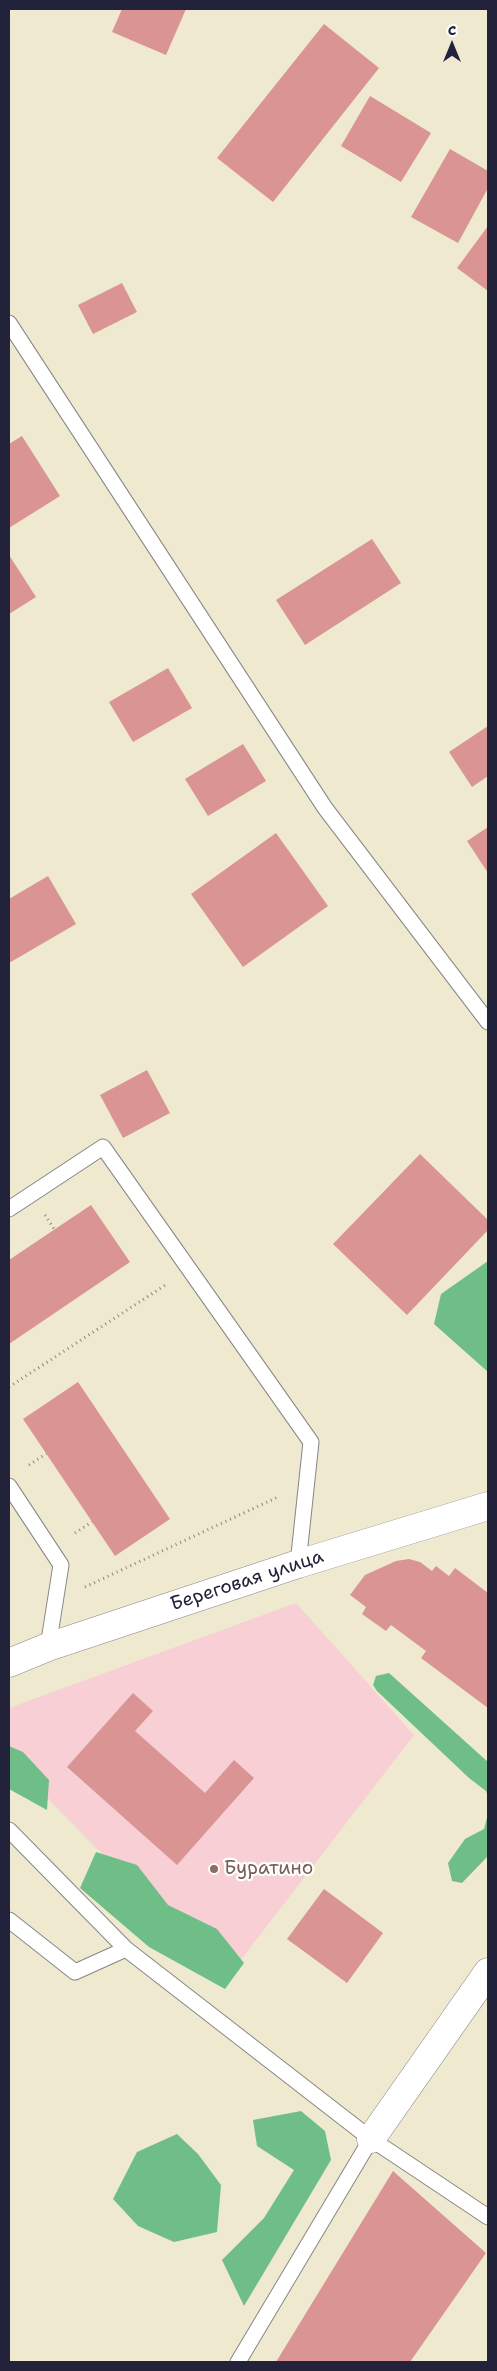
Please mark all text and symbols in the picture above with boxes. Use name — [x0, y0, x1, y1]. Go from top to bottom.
north arrow — [427, 20, 477, 70]
text: С — [448, 21, 456, 39]
street label: Береговая улица — [168, 1546, 326, 1616]
place label: Буратино — [224, 1858, 313, 1880]
marker: Буратино — [208, 1863, 220, 1875]

